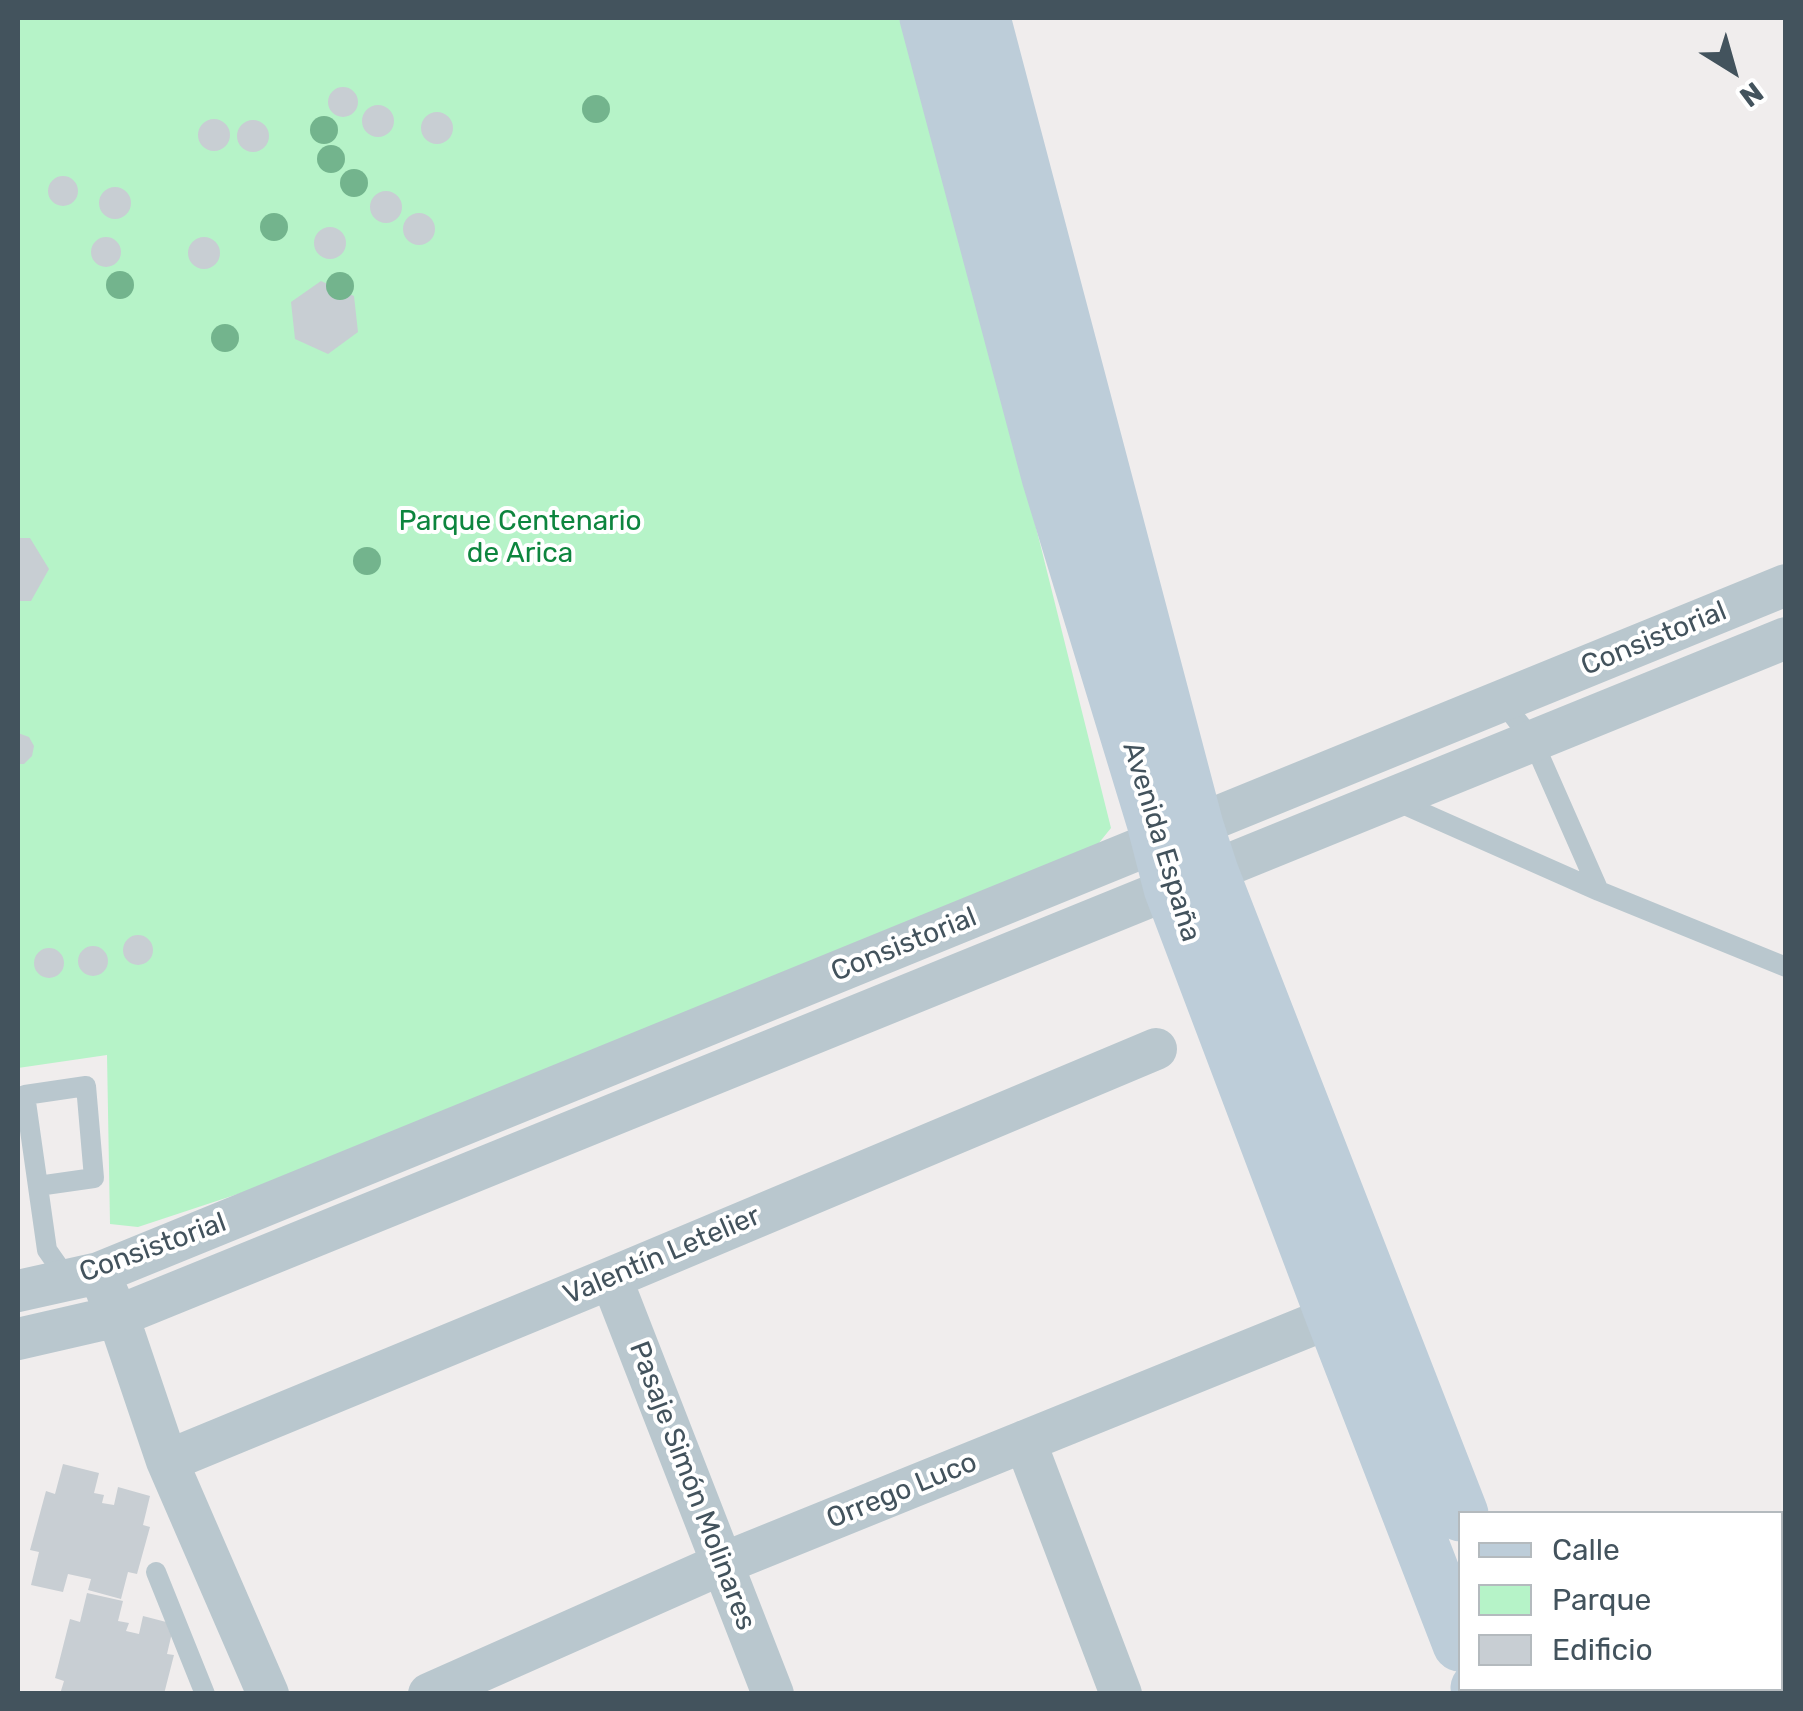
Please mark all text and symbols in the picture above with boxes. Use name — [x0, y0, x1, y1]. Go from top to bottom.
north arrow — [1683, 20, 1783, 120]
text: N — [1733, 75, 1769, 114]
park label: Parque Centenario de Arica — [398, 505, 642, 571]
street label: Consistorial — [1576, 595, 1732, 683]
street label: Avenida España — [1115, 738, 1207, 946]
street label: Consistorial — [826, 901, 982, 989]
street label: Valentín Letelier — [559, 1199, 765, 1313]
street label: Consistorial — [75, 1206, 231, 1290]
street label: Pasaje Simón Molinares — [621, 1337, 763, 1635]
street label: Orrego Luco — [822, 1446, 982, 1536]
legend — [1458, 1511, 1783, 1691]
text: Calle — [1552, 1532, 1620, 1568]
text: Parque — [1552, 1582, 1651, 1618]
text: Edificio — [1552, 1632, 1653, 1668]

